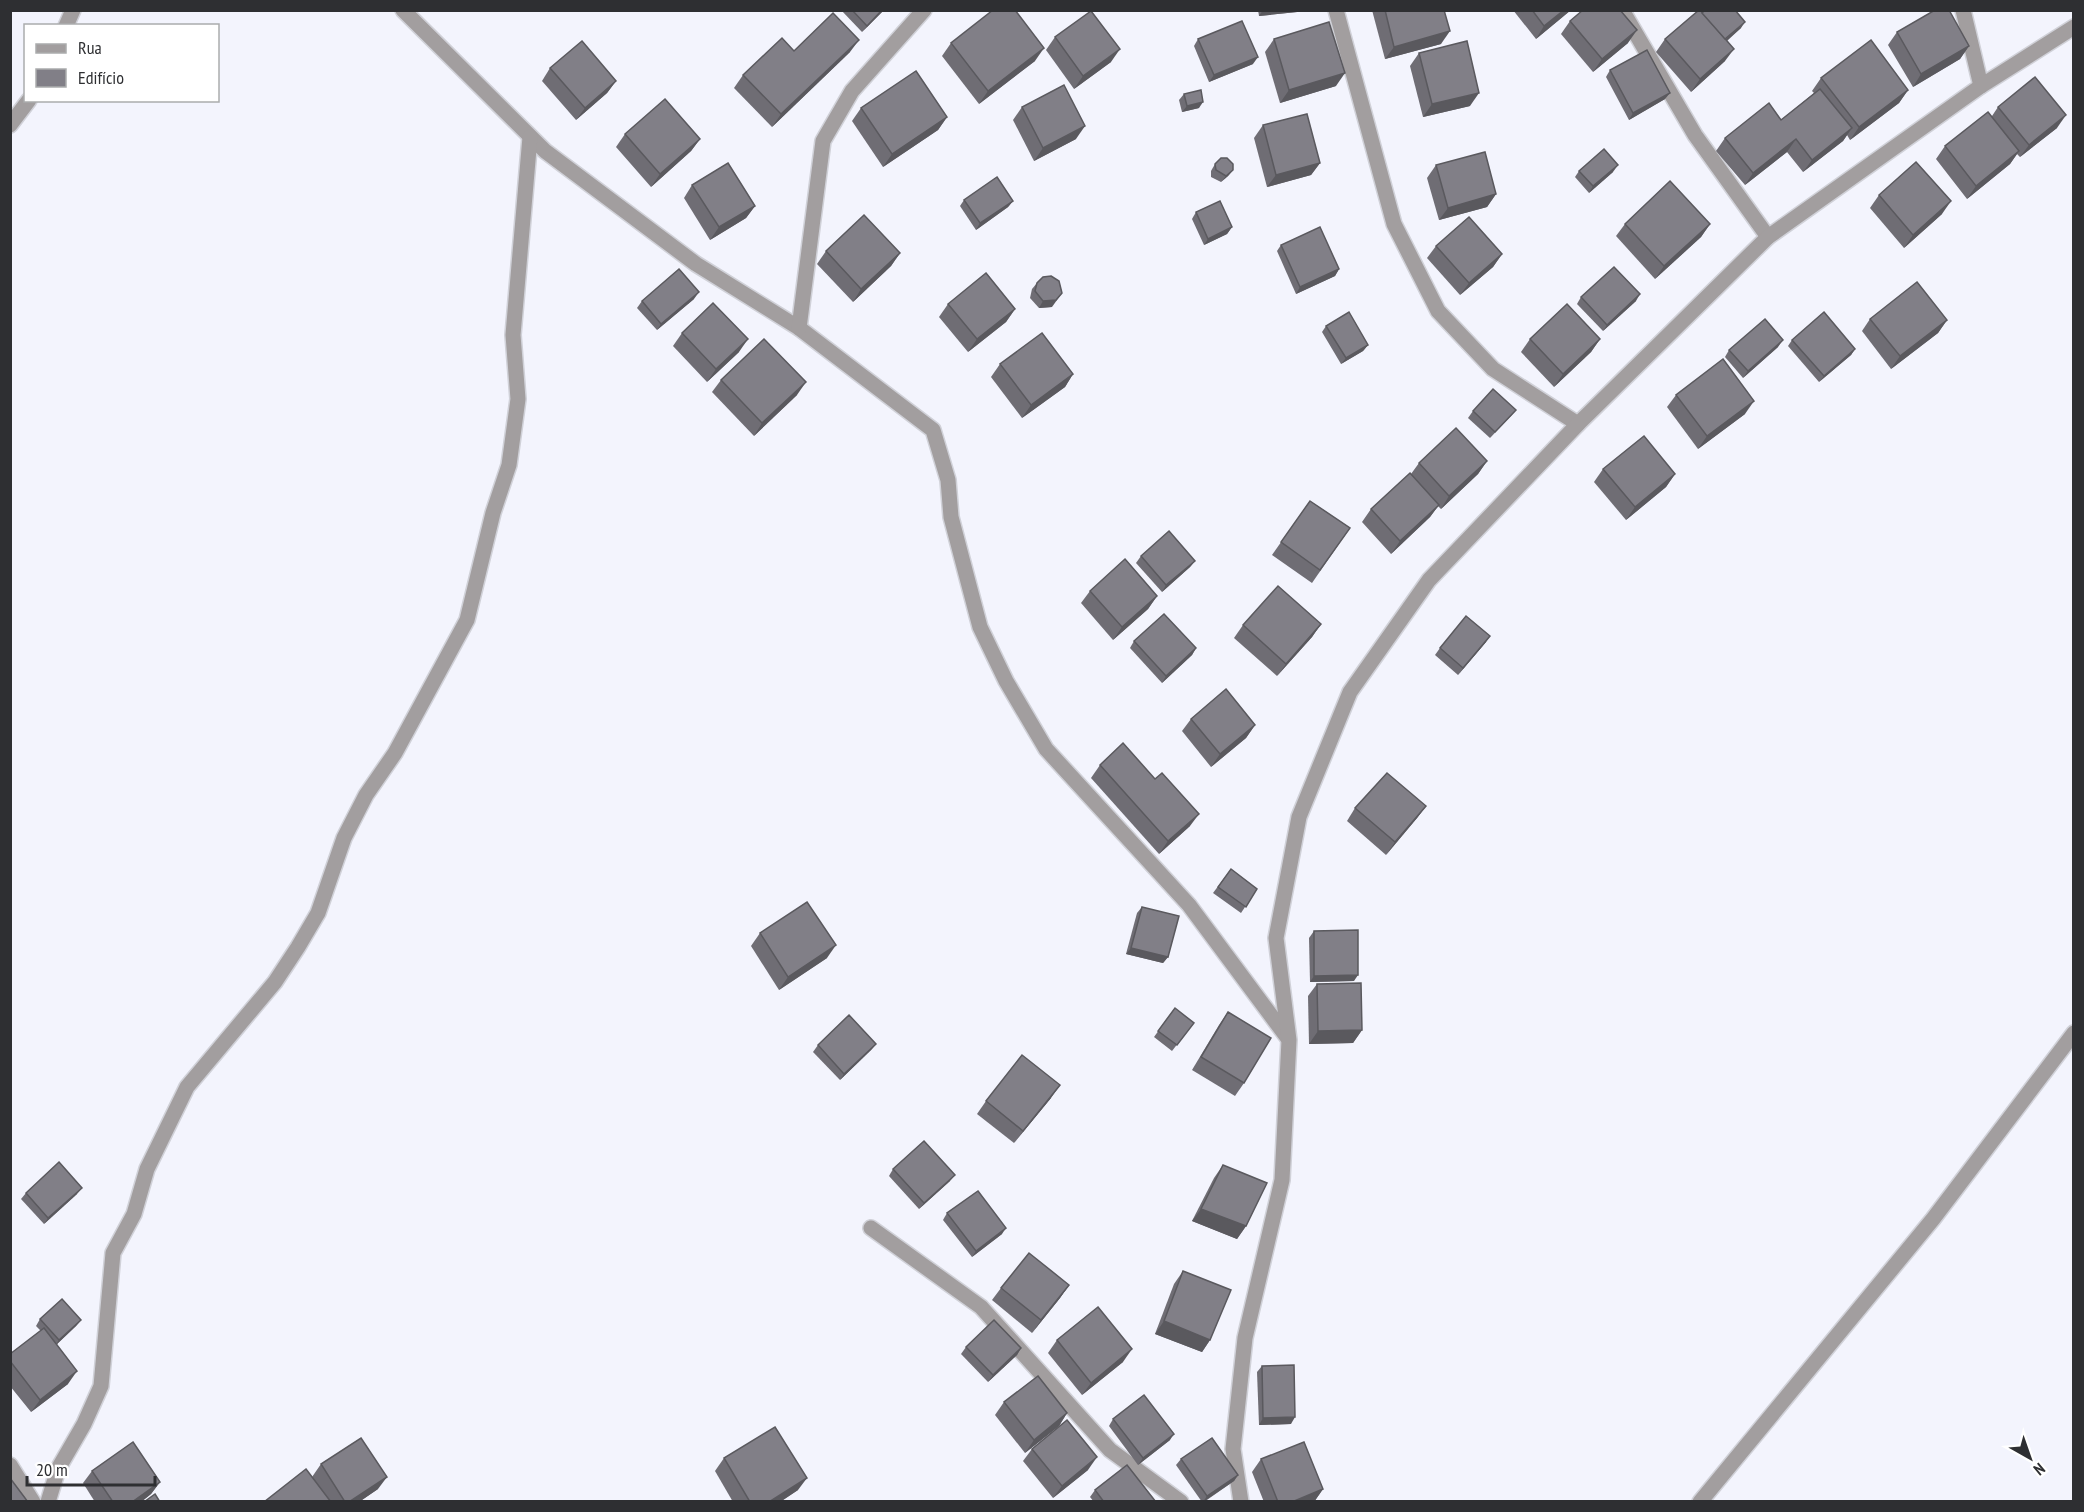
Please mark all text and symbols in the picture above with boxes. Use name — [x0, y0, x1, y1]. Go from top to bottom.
legend — [24, 24, 219, 102]
text: Rua — [78, 36, 102, 59]
text: Edifício — [78, 66, 124, 89]
north arrow — [2000, 1428, 2060, 1488]
scale bar — [27, 1449, 154, 1487]
text: 20 m — [36, 1458, 68, 1481]
text: N — [2030, 1459, 2049, 1480]

